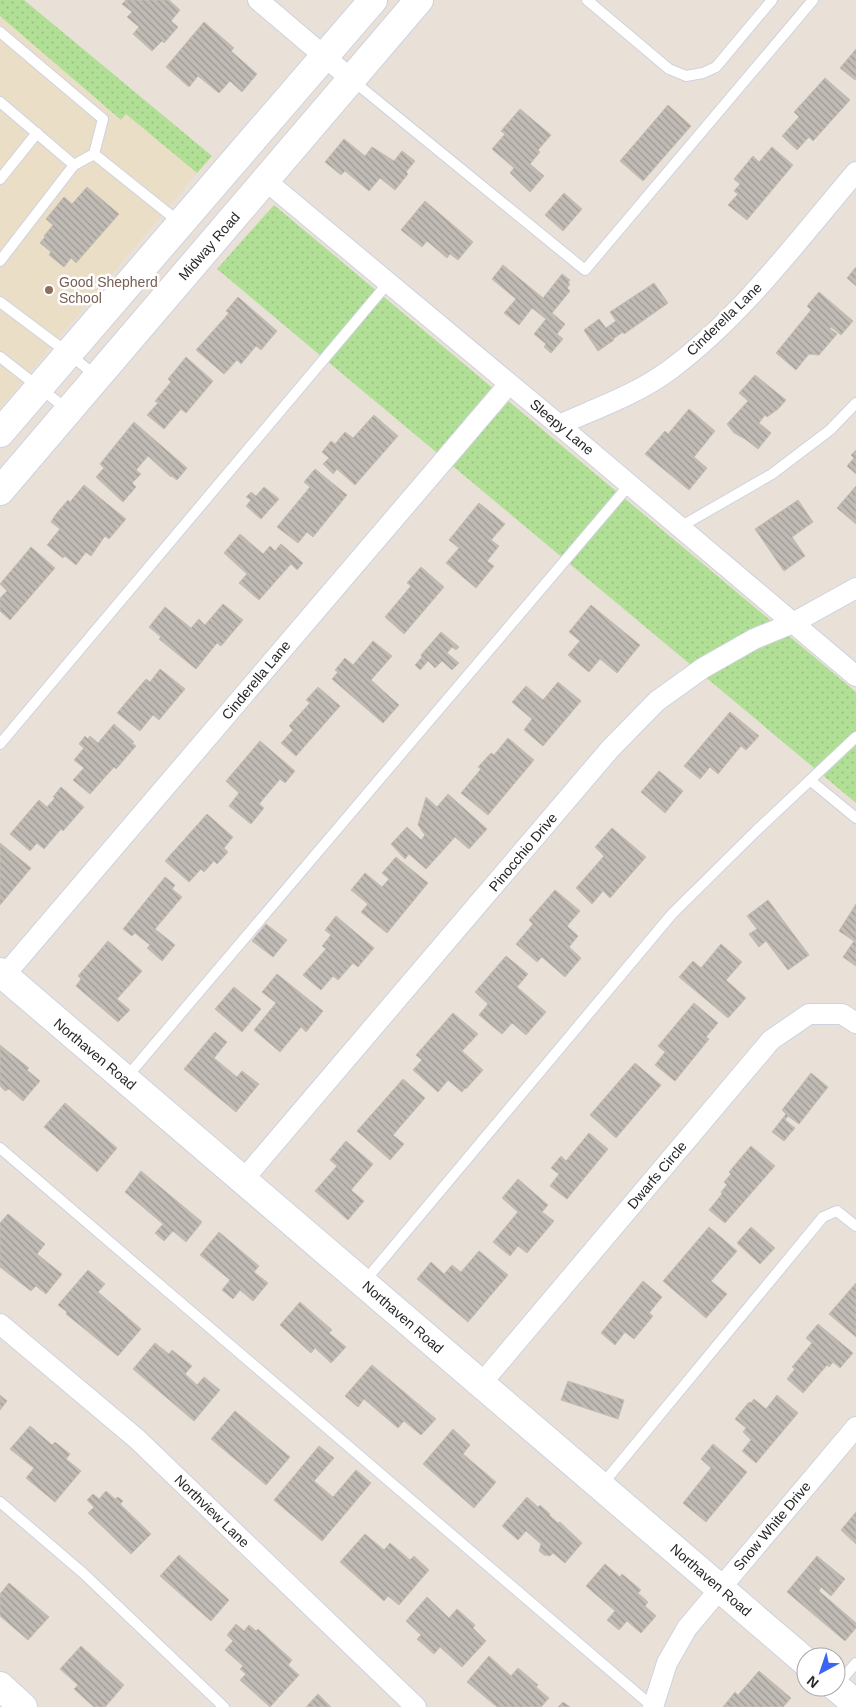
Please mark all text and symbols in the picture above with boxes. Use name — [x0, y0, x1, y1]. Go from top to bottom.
street label: Midway Road — [175, 209, 243, 283]
place label: Good Shepherd School — [59, 274, 158, 306]
street label: Cinderella Lane — [683, 279, 765, 359]
marker: Good Shepherd School — [43, 284, 55, 296]
street label: Sleepy Lane — [527, 396, 597, 458]
street label: Cinderella Lane — [218, 637, 294, 723]
street label: Pinocchio Drive — [486, 809, 561, 894]
street label: Northaven Road — [51, 1015, 139, 1093]
street label: Dwarfs Circle — [624, 1138, 690, 1212]
street label: Northaven Road — [359, 1278, 447, 1356]
street label: Northview Lane — [171, 1471, 253, 1551]
street label: Snow White Drive — [730, 1478, 814, 1574]
street label: Northaven Road — [667, 1541, 755, 1619]
north arrow — [796, 1647, 846, 1697]
text: N — [804, 1673, 822, 1691]

